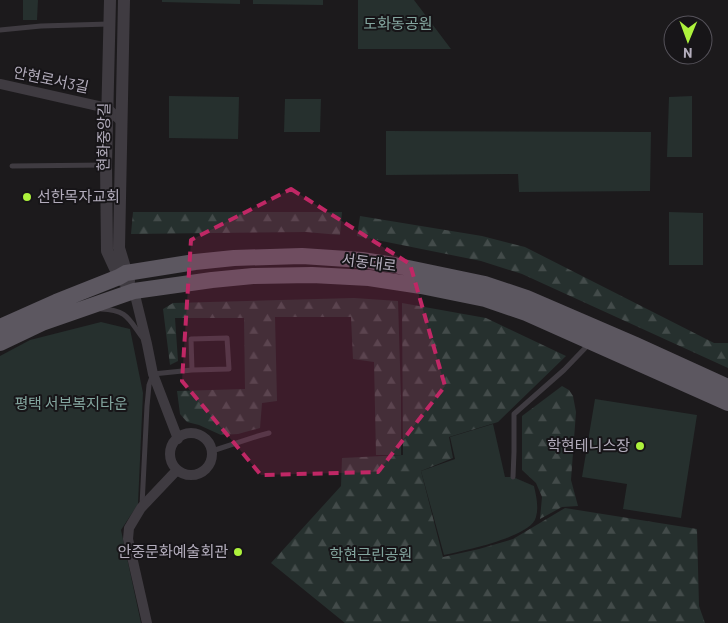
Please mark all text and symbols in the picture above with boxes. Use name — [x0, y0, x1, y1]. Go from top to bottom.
park label: 도화동공원 — [363, 14, 433, 32]
north arrow — [663, 15, 713, 65]
text: N — [683, 45, 693, 62]
street label: 안현로서3길 — [12, 62, 91, 96]
street label: 현화중앙길 — [93, 102, 113, 172]
place label: 선한목자교회 — [37, 187, 120, 205]
marker: 선한목자교회 — [21, 191, 33, 203]
street label: 서동대로 — [341, 250, 398, 274]
park label: 평택 서부복지타운 — [14, 394, 128, 412]
place label: 학현테니스장 — [547, 436, 630, 454]
marker: 학현테니스장 — [634, 440, 646, 452]
place label: 안중문화예술회관 — [118, 542, 228, 560]
park label: 학현근린공원 — [330, 545, 412, 563]
marker: 안중문화예술회관 — [232, 546, 244, 558]

